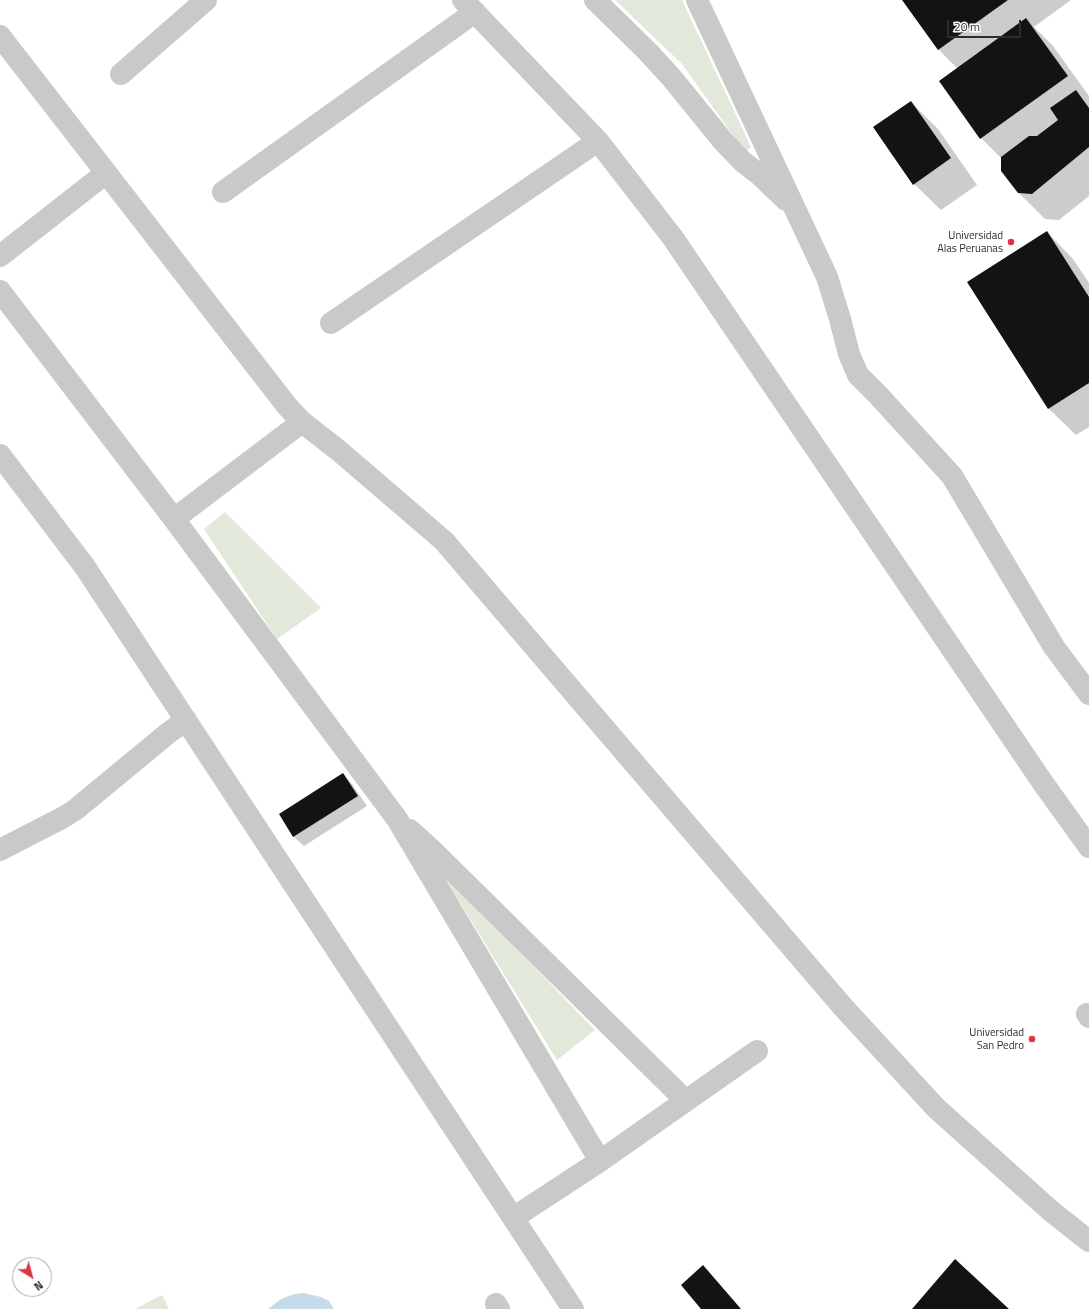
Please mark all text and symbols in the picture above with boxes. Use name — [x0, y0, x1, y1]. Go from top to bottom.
scale bar — [949, 12, 1023, 38]
text: 20 m — [954, 17, 980, 36]
place label: Universidad Alas Peruanas — [937, 229, 1003, 255]
marker: Universidad Alas Peruanas — [1006, 237, 1016, 247]
place label: Universidad San Pedro — [969, 1026, 1024, 1052]
marker: Universidad San Pedro — [1027, 1034, 1037, 1044]
north arrow — [12, 1257, 52, 1297]
text: N — [31, 1277, 46, 1294]

